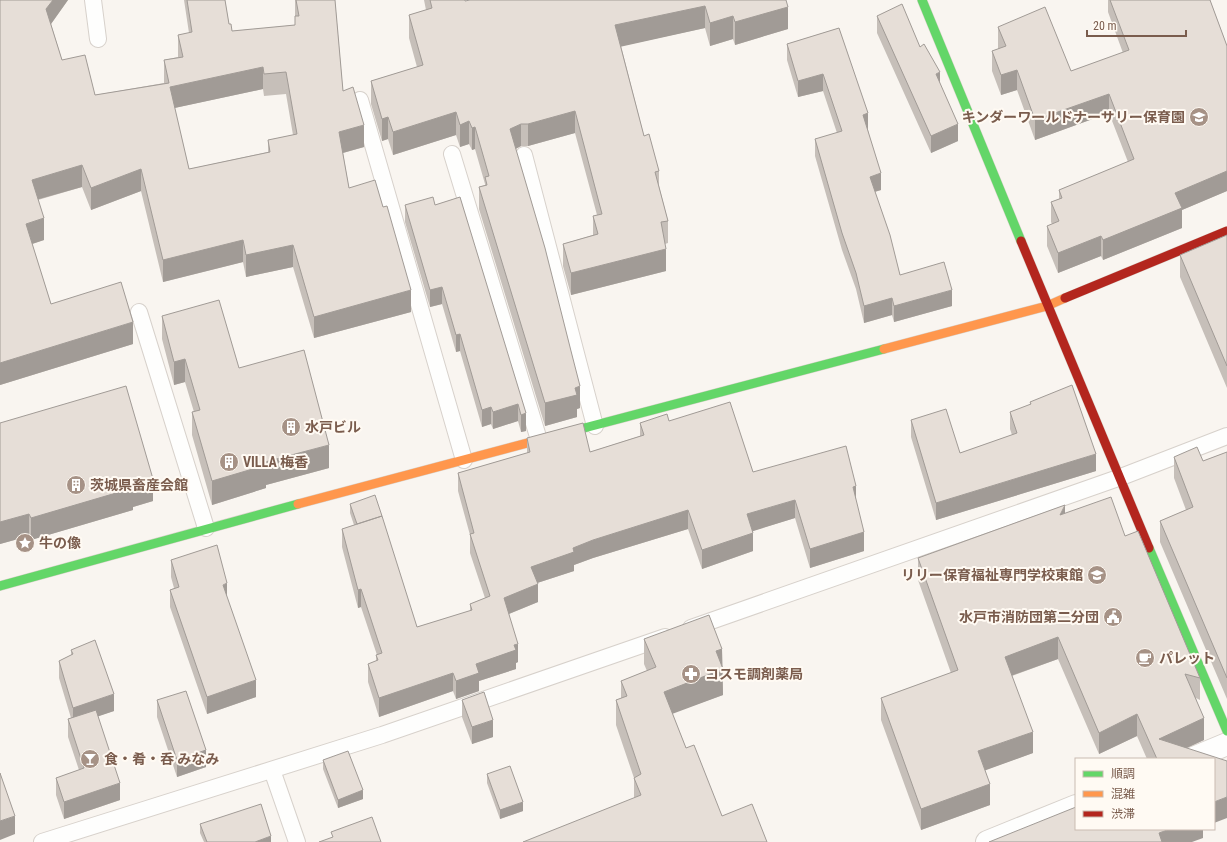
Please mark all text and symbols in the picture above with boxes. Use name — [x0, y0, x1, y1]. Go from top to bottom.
scale bar — [1087, 12, 1186, 38]
text: 20 m — [1093, 19, 1117, 33]
school or university icon: キンダーワールドナーサリー保育園 — [1188, 106, 1210, 128]
place label: キンダーワールドナーサリー保育園 — [962, 109, 1185, 125]
building icon: 水戸ビル — [280, 416, 302, 438]
place label: 水戸ビル — [305, 419, 361, 435]
building icon: VILLA 梅香 — [218, 451, 240, 473]
place label: VILLA 梅香 — [243, 454, 308, 470]
building icon: 茨城県畜産会館 — [65, 474, 87, 496]
place label: 茨城県畜産会館 — [90, 477, 188, 493]
place icon: 牛の像 — [14, 532, 36, 554]
place label: 牛の像 — [39, 535, 81, 551]
school or university icon: リリー保育福祉専門学校東館 — [1086, 564, 1108, 586]
place label: リリー保育福祉専門学校東館 — [901, 567, 1083, 583]
public building icon: 水戸市消防団第二分団 — [1102, 606, 1124, 628]
place label: 水戸市消防団第二分団 — [959, 609, 1099, 625]
cafe icon: パレット — [1134, 647, 1156, 669]
place label: パレット — [1159, 650, 1215, 666]
pharmacy icon: コスモ調剤薬局 — [680, 663, 702, 685]
place label: コスモ調剤薬局 — [705, 666, 803, 682]
bar icon: 食・肴・呑 みなみ — [79, 748, 101, 770]
place label: 食・肴・呑 みなみ — [104, 751, 219, 767]
legend — [1075, 758, 1215, 830]
text: 順調 — [1111, 767, 1135, 781]
text: 混雑 — [1111, 787, 1135, 801]
text: 渋滞 — [1111, 807, 1135, 821]

